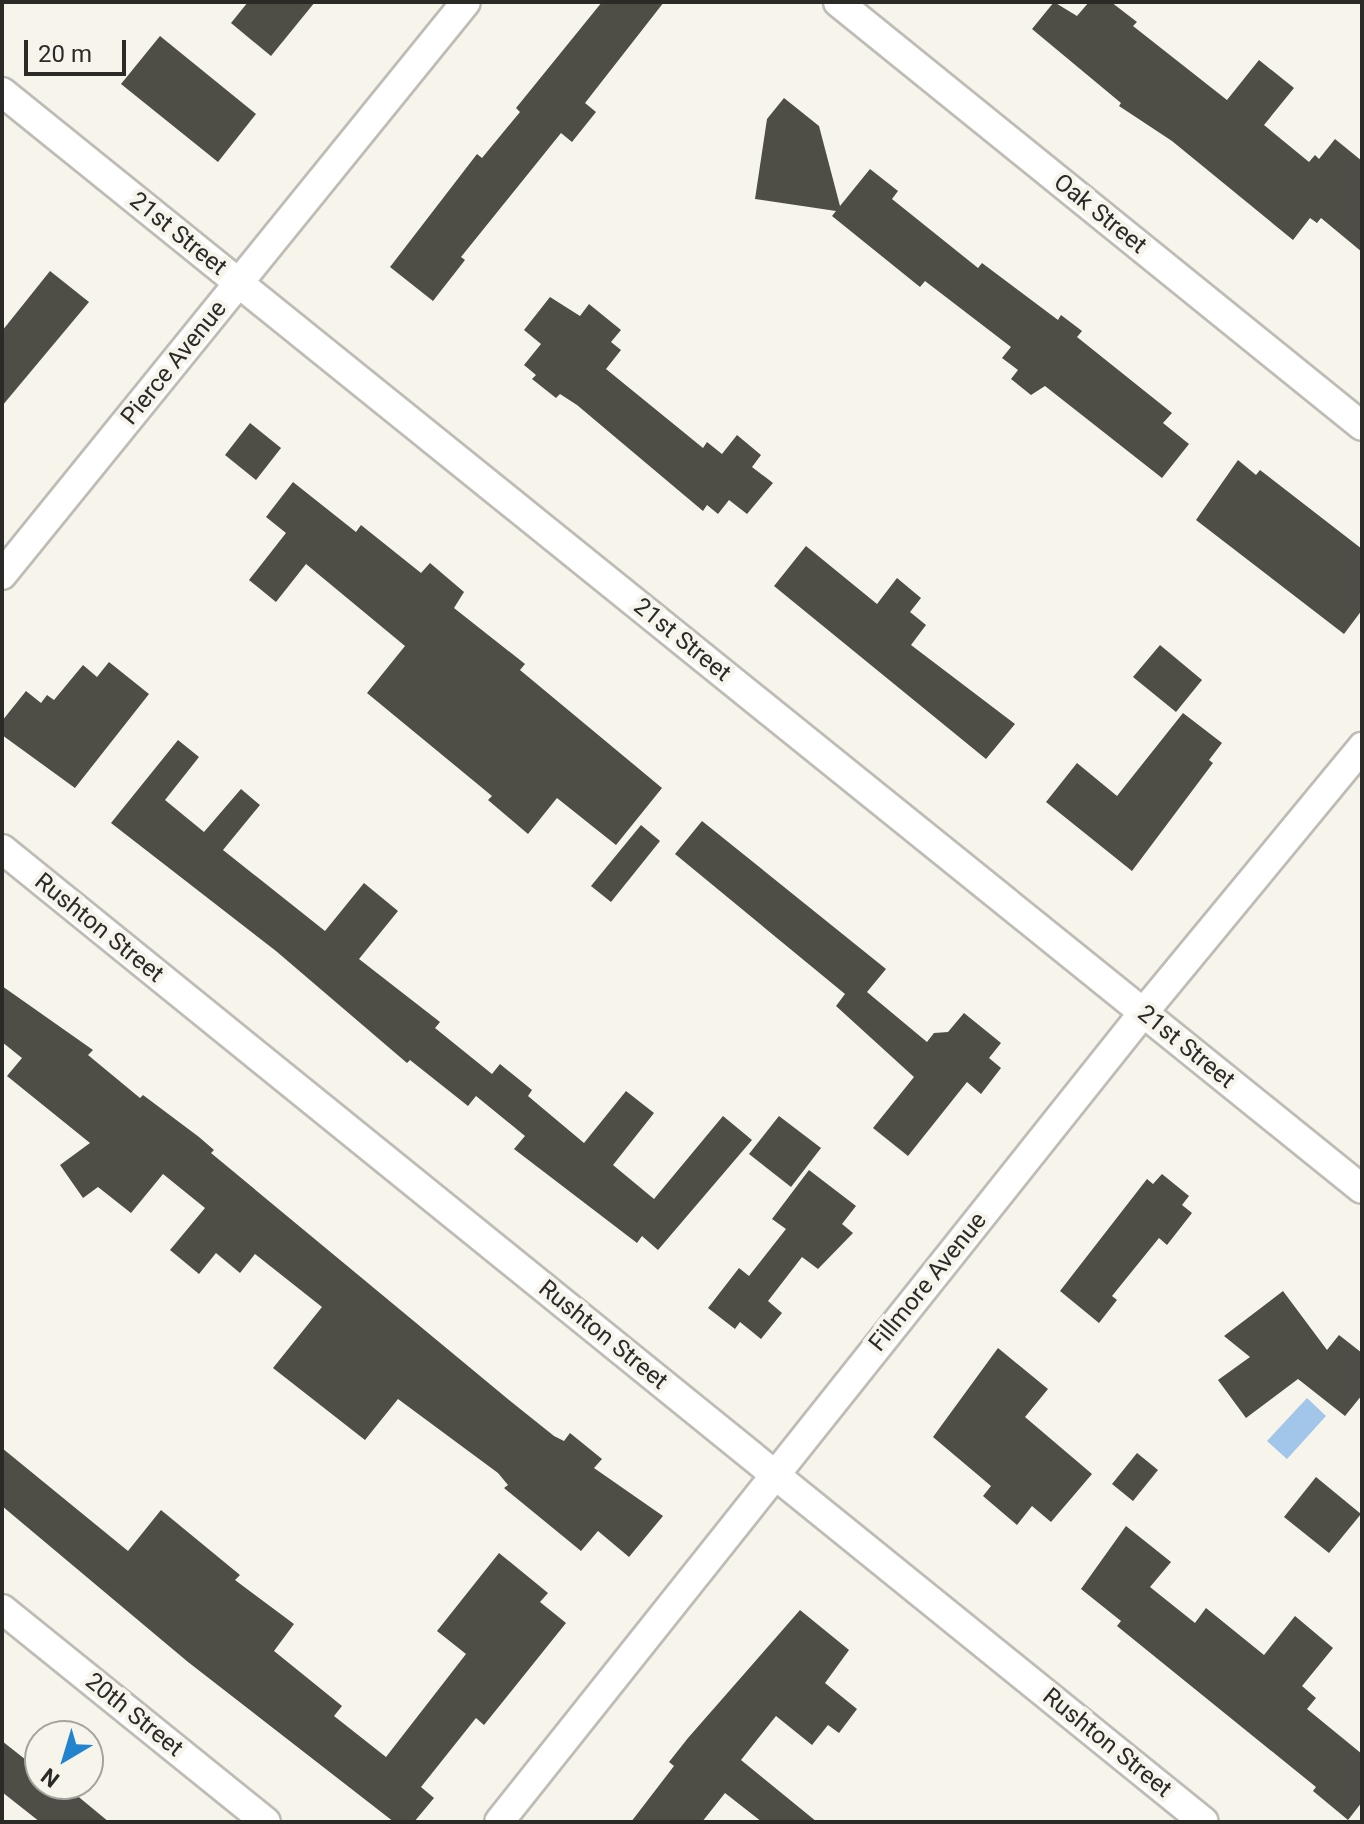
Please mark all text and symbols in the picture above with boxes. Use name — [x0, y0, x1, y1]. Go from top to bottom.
scale bar — [28, 24, 130, 74]
text: 20 m — [38, 40, 92, 68]
street label: Oak Street — [1048, 168, 1152, 260]
street label: 21st Street — [124, 186, 232, 282]
street label: Pierce Avenue — [115, 295, 233, 431]
street label: 21st Street — [628, 592, 736, 688]
street label: Rushton Street — [29, 867, 169, 989]
street label: 21st Street — [1132, 999, 1240, 1095]
street label: Fillmore Avenue — [863, 1207, 993, 1357]
street label: Rushton Street — [533, 1274, 673, 1396]
street label: 20th Street — [79, 1667, 189, 1763]
street label: Rushton Street — [1037, 1682, 1177, 1804]
north arrow — [24, 1720, 104, 1800]
text: N — [36, 1763, 64, 1792]

